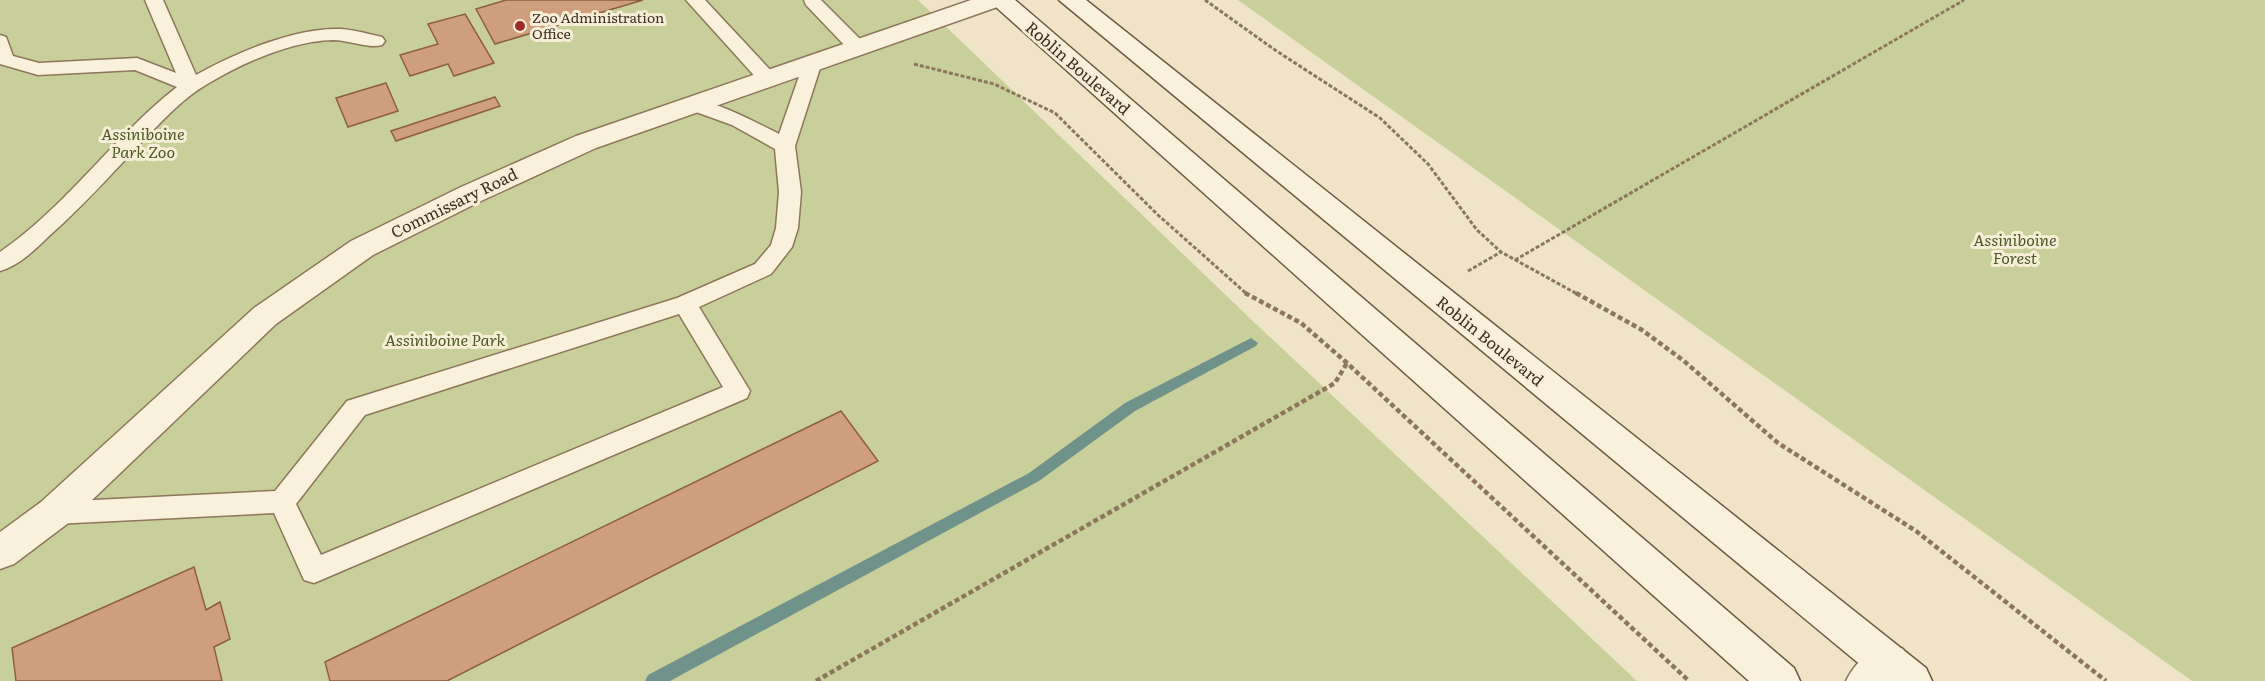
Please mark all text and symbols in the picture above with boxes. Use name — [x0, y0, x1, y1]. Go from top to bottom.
place label: Zoo Administration Office — [532, 7, 664, 43]
street label: Roblin Boulevard — [1021, 15, 1137, 120]
marker: Zoo Administration Office — [513, 19, 527, 33]
park label: Assiniboine Park Zoo — [101, 121, 185, 163]
street label: Commissary Road — [386, 161, 521, 243]
park label: Assiniboine Forest — [1973, 227, 2057, 269]
street label: Roblin Boulevard — [1432, 289, 1550, 391]
park label: Assiniboine Park — [385, 327, 505, 351]

